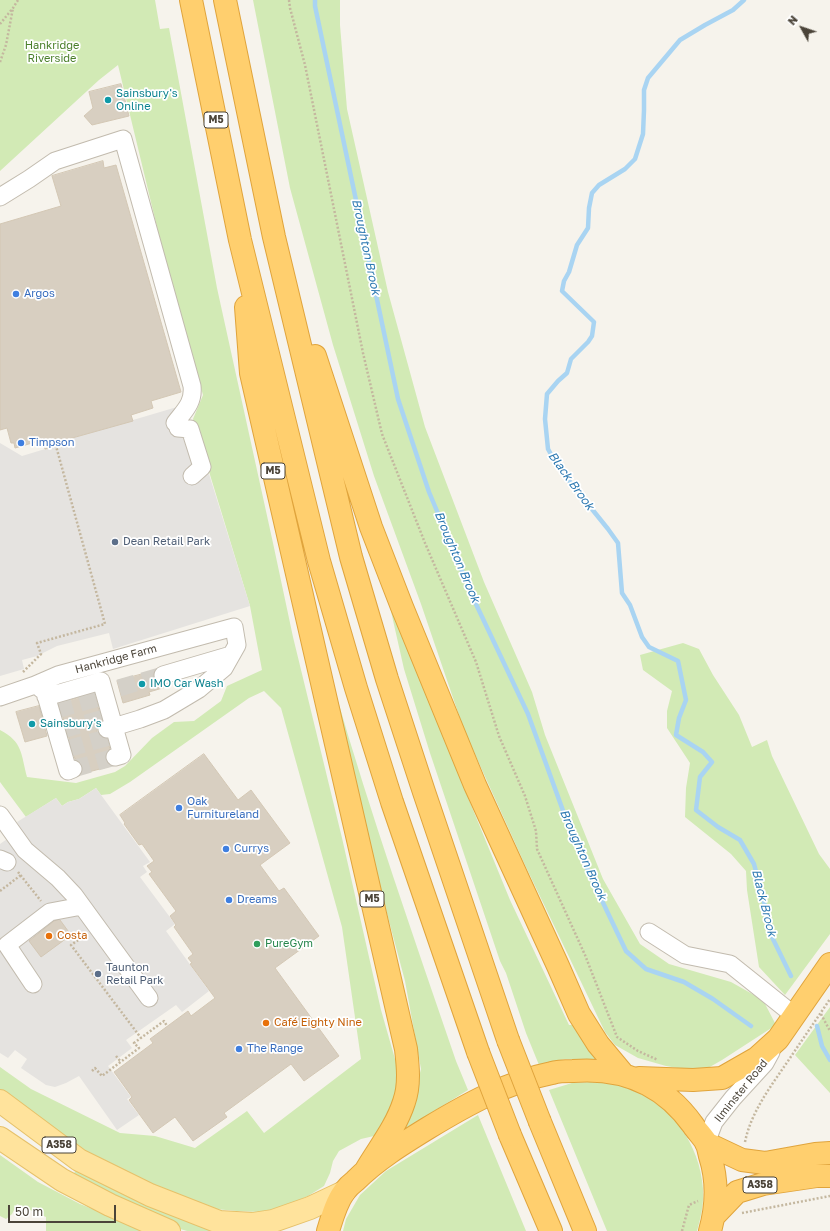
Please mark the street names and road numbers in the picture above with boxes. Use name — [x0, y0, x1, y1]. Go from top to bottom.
road number: M5 — [204, 112, 228, 128]
road number: M5 — [261, 463, 285, 479]
street label: Hankridge Farm — [74, 642, 158, 676]
road number: M5 — [360, 891, 384, 907]
street label: Ilminster Road — [712, 1057, 770, 1125]
road number: A358 — [42, 1137, 76, 1153]
road number: A358 — [743, 1177, 777, 1193]

